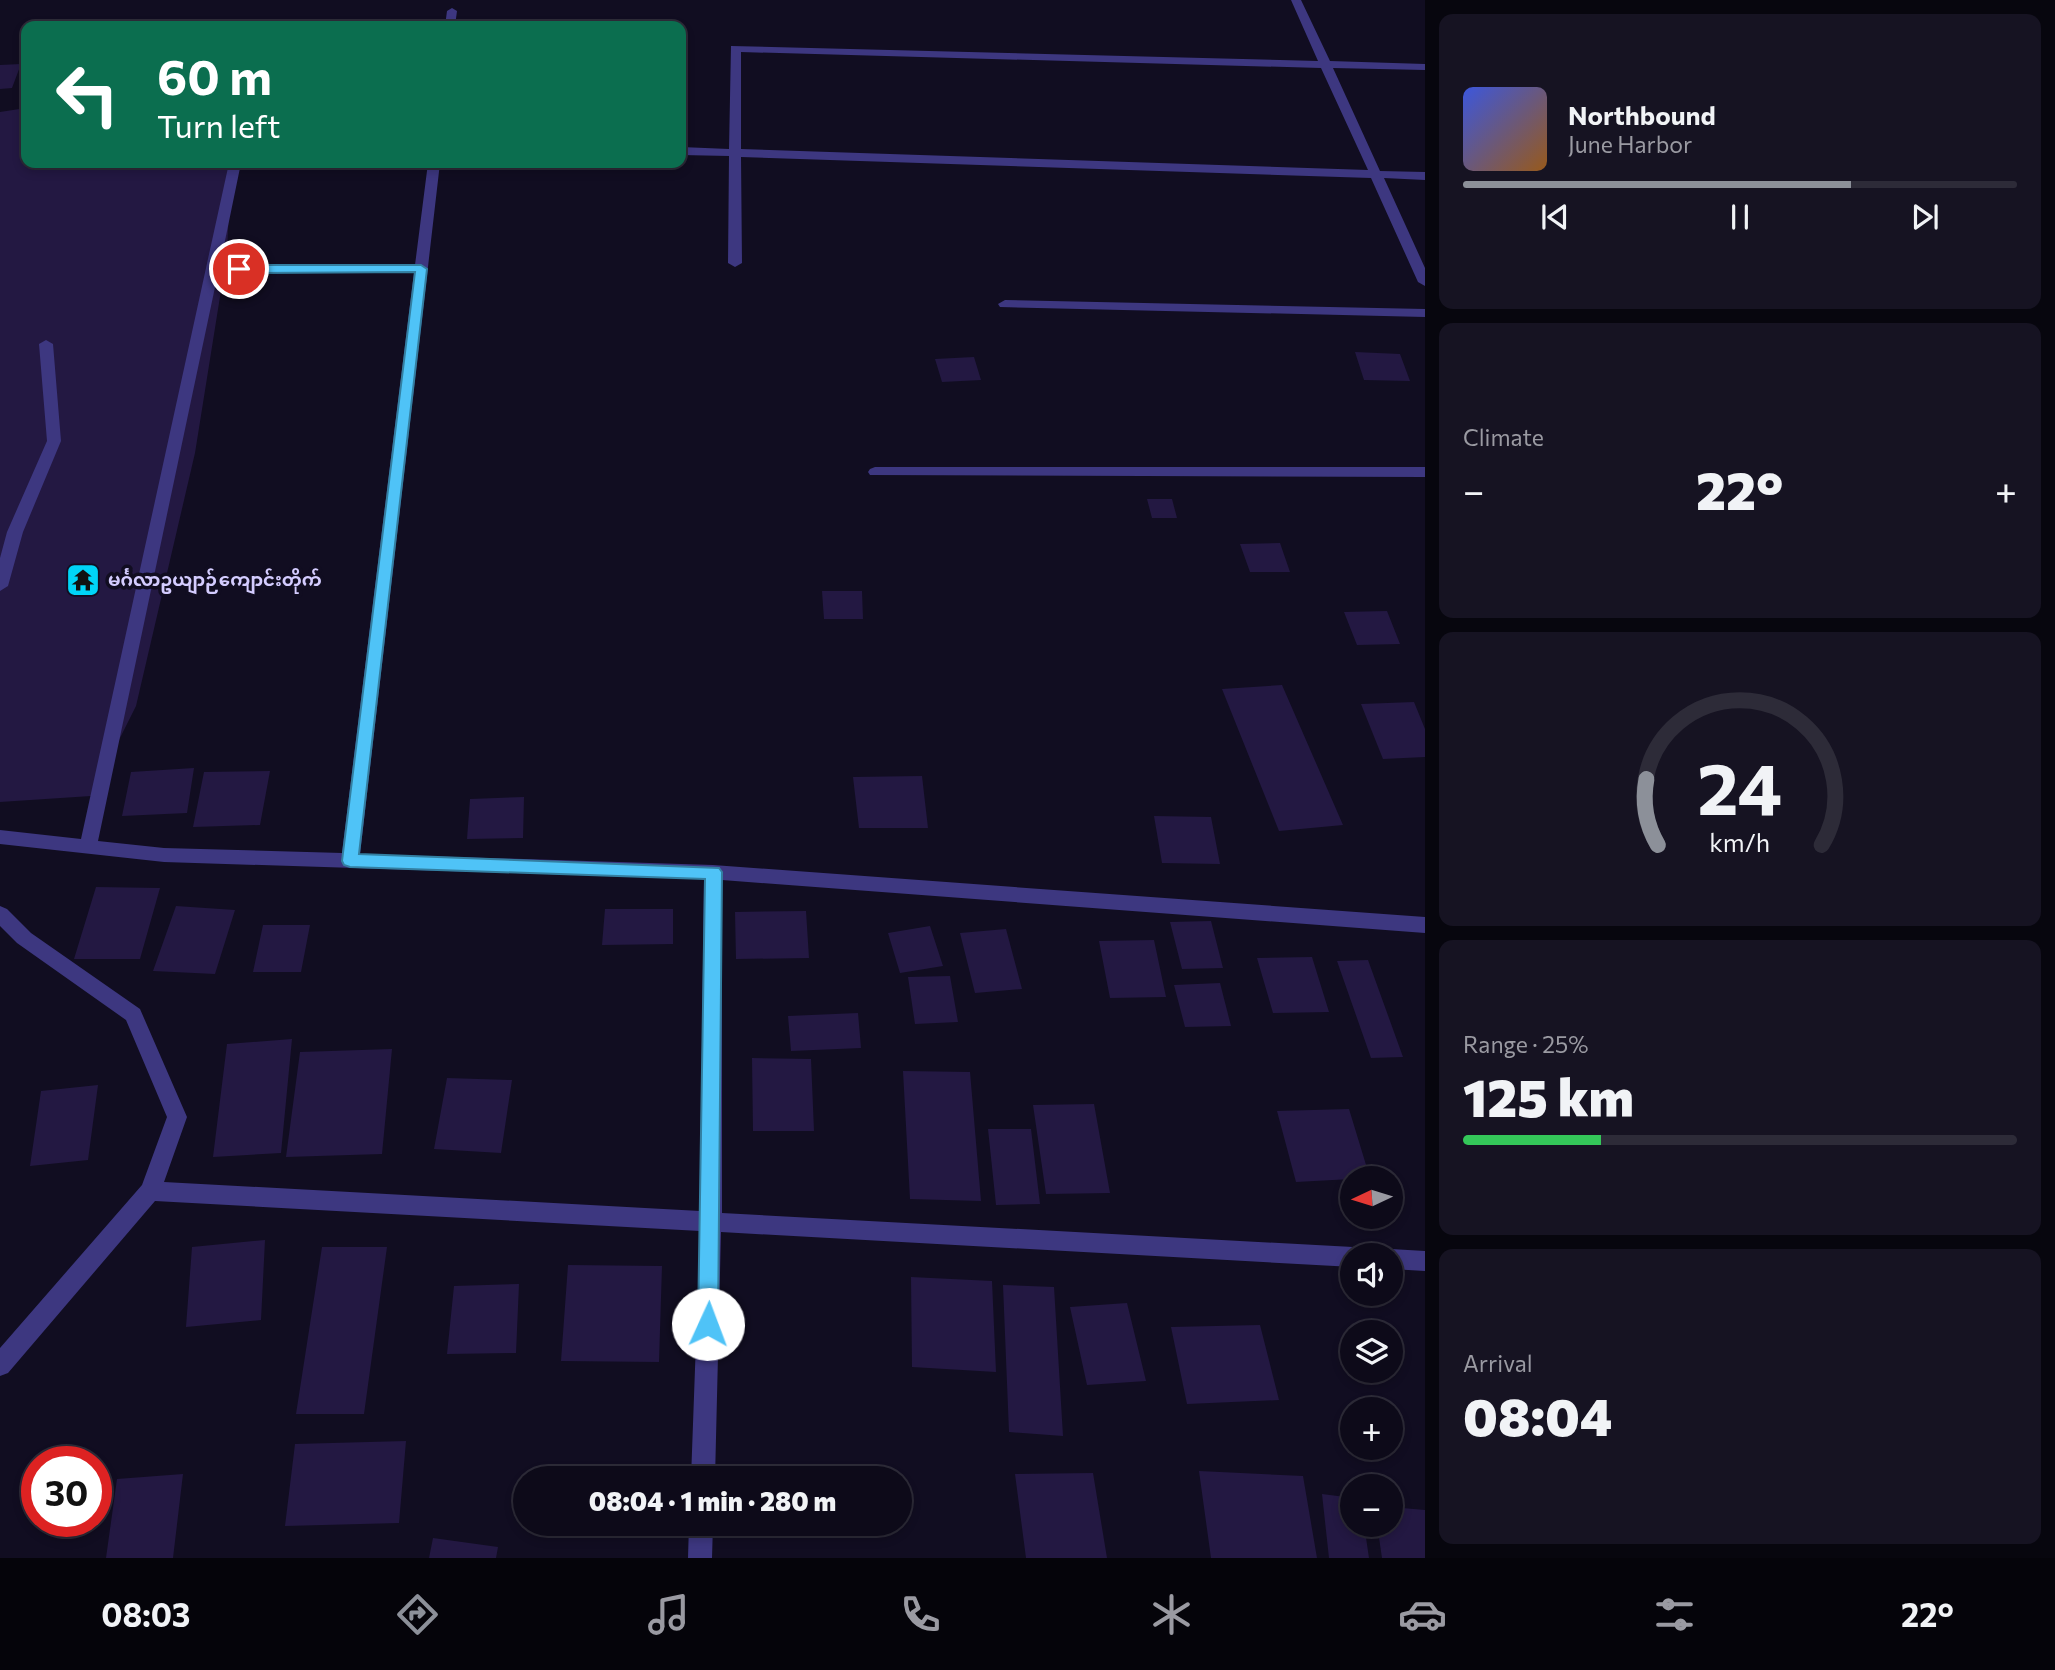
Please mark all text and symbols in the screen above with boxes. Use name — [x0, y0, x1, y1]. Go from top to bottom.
text: 60 m — [157, 45, 272, 105]
icon: left — [42, 49, 133, 140]
text: Northbound — [1568, 99, 1716, 130]
text: Turn left — [157, 105, 281, 145]
text: June Harbor — [1568, 130, 1692, 158]
icon: previous — [1536, 198, 1574, 236]
icon: pause — [1721, 198, 1759, 236]
icon: next — [1906, 198, 1944, 236]
pin — [209, 239, 269, 299]
icon: arrive — [220, 250, 258, 288]
text: Climate — [1463, 423, 1544, 451]
text: 22° — [1696, 457, 1783, 521]
text: − — [1463, 466, 1485, 513]
text: + — [1995, 466, 2017, 513]
temple icon: မင်္ဂလာဥယျာဉ်ကျောင်းတိုက် — [64, 561, 102, 599]
place label: မင်္ဂလာဥယျာဉ်ကျောင်းတိုက် — [108, 568, 322, 595]
text: 24 — [1697, 741, 1783, 830]
text: km/h — [1710, 827, 1770, 857]
text: Range · 25% — [1463, 1030, 1588, 1058]
text: 125 km — [1463, 1064, 1634, 1128]
north arrow — [1340, 1166, 1404, 1228]
map controls — [1340, 1166, 1403, 1537]
button: sound — [1340, 1243, 1403, 1306]
position arrow — [671, 1287, 745, 1361]
button: layers — [1340, 1320, 1403, 1383]
text: Arrival — [1463, 1349, 1533, 1377]
text: 08:04 — [1463, 1383, 1612, 1447]
button: + — [1340, 1397, 1403, 1460]
speed limit sign: 30 — [21, 1446, 112, 1537]
button: − — [1340, 1474, 1403, 1537]
text: 08:04 · 1 min · 280 m — [589, 1485, 836, 1516]
icon: directions — [393, 1590, 442, 1639]
icon: music — [644, 1590, 693, 1639]
icon: phone — [896, 1590, 945, 1639]
icon: climate — [1147, 1590, 1196, 1639]
icon: car — [1398, 1590, 1447, 1639]
icon: filters — [1650, 1590, 1699, 1639]
text: 08:03 — [101, 1594, 190, 1634]
text: 22° — [1901, 1594, 1954, 1634]

